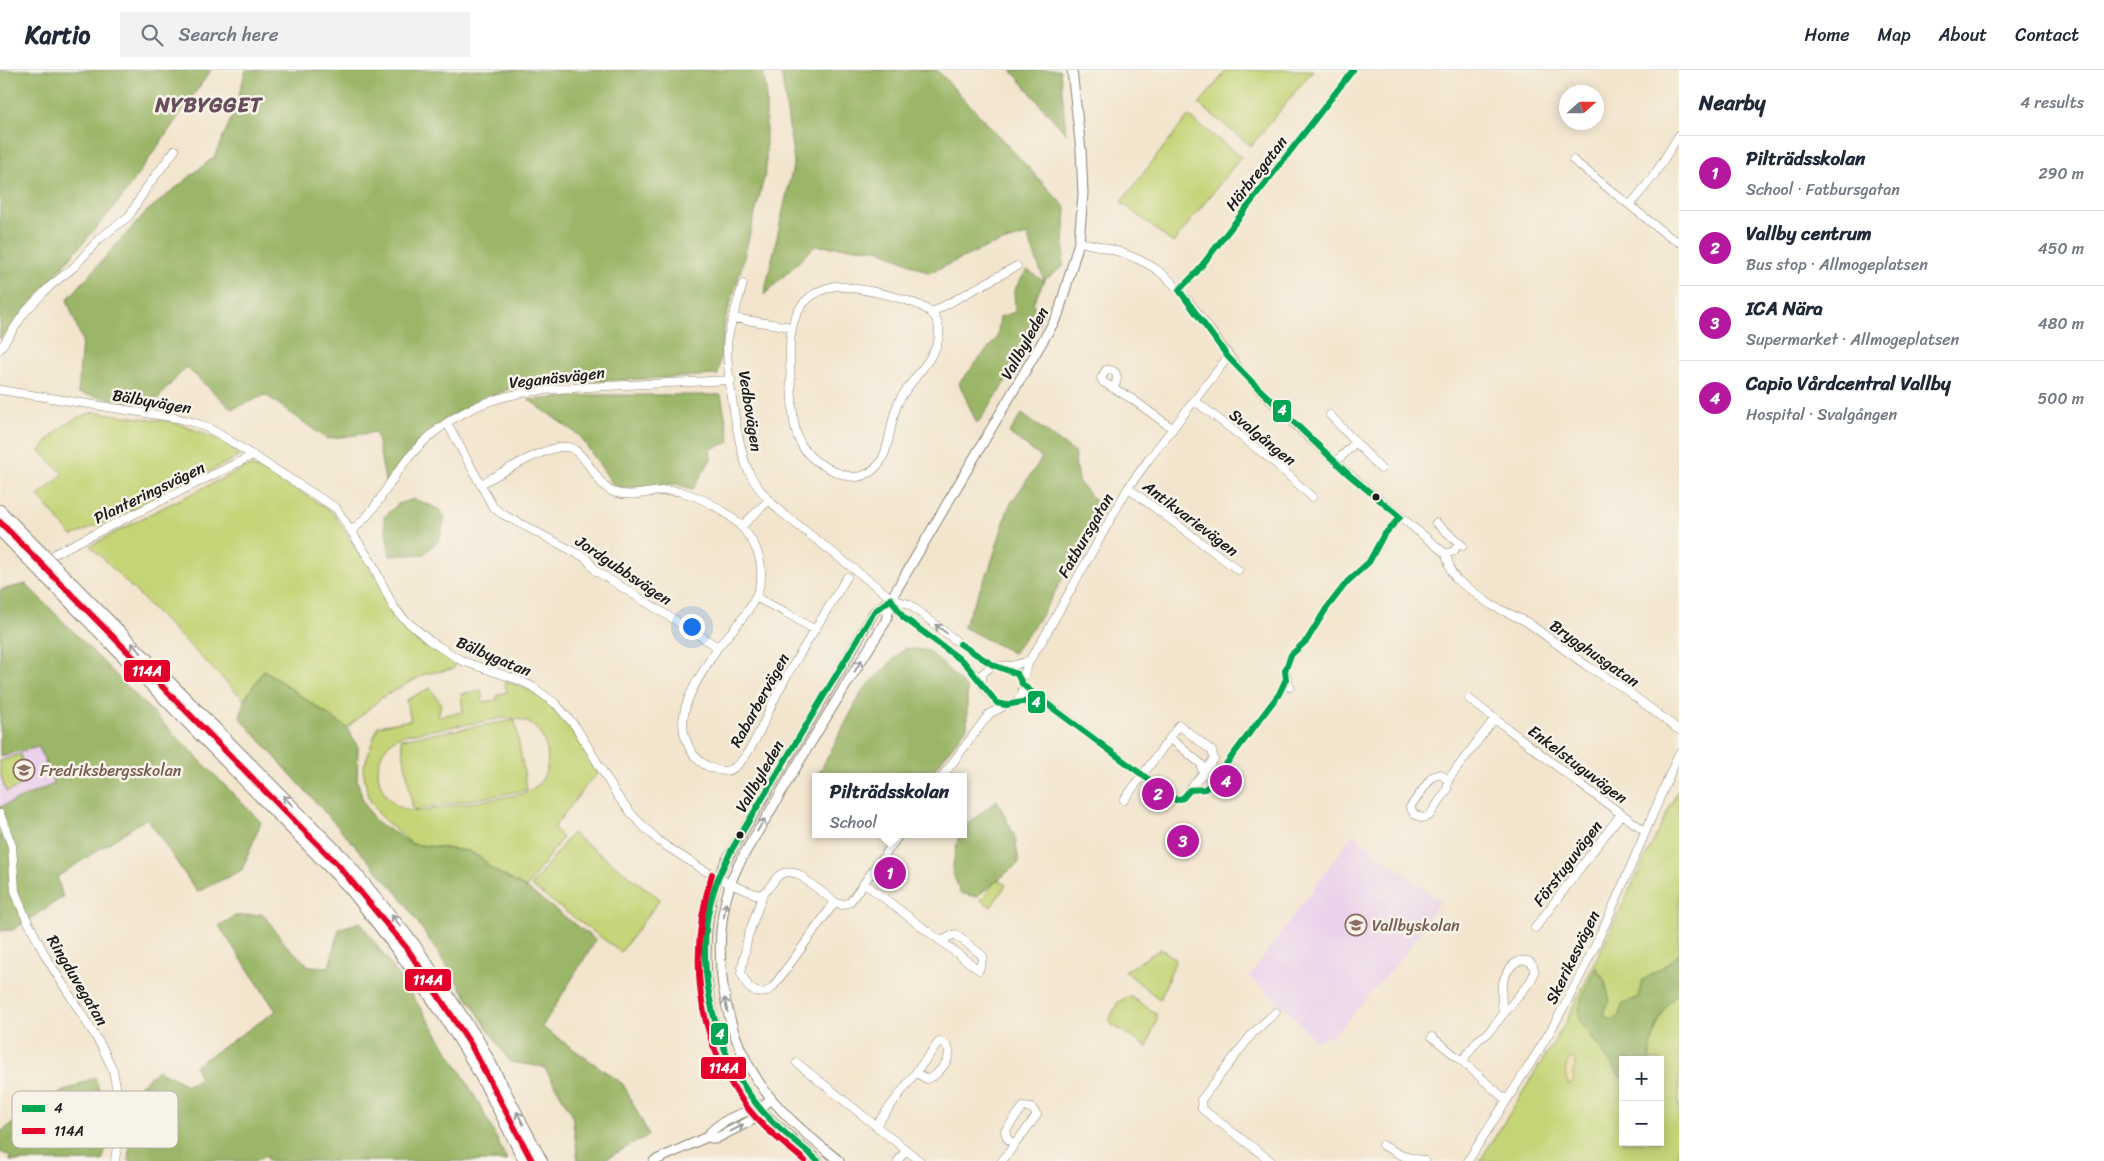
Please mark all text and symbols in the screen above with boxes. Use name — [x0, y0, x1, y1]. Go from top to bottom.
search box — [120, 12, 470, 57]
text: Kartio — [25, 14, 90, 56]
text: Search here — [178, 18, 279, 51]
text: Home — [1805, 19, 1850, 51]
text: Map — [1878, 19, 1911, 51]
text: About — [1939, 19, 1987, 51]
text: Contact — [2015, 19, 2079, 51]
icon: search — [138, 21, 166, 49]
text: Nearby — [1699, 84, 1765, 122]
north arrow — [1559, 85, 1604, 130]
district label: NYBYGGET — [154, 86, 264, 124]
text: 4 results — [2020, 88, 2084, 117]
street label: Härbregatan — [1218, 129, 1295, 217]
text: Pilträdsskolan — [1746, 142, 1865, 175]
text: 1 — [1712, 159, 1718, 188]
text: 290 m — [2038, 159, 2084, 188]
text: School · Fatbursgatan — [1746, 175, 1900, 204]
text: Vallby centrum — [1746, 217, 1872, 250]
text: 2 — [1710, 234, 1720, 263]
text: 450 m — [2038, 234, 2084, 263]
text: Bus stop · Allmogeplatsen — [1746, 250, 1928, 279]
text: ICA Nära — [1746, 292, 1823, 325]
street label: Vallbyleden — [992, 301, 1057, 385]
text: 3 — [1711, 309, 1719, 338]
text: 480 m — [2038, 309, 2084, 338]
text: Supermarket · Allmogeplatsen — [1746, 325, 1959, 354]
street label: Veganäsvägen — [508, 358, 607, 397]
text: Capio Vårdcentral Vallby — [1746, 367, 1951, 400]
street label: Vedbovägen — [730, 369, 771, 454]
street label: Bälbyvägen — [110, 380, 194, 423]
text: 4 — [1710, 384, 1720, 413]
text: 500 m — [2038, 384, 2084, 413]
text: 4 — [1277, 398, 1287, 423]
line badge: 4 — [1272, 399, 1292, 423]
text: Hospital · Svalgången — [1746, 400, 1897, 429]
street label: Svalgången — [1223, 401, 1303, 474]
street label: Planteringsvägen — [88, 453, 210, 532]
street label: Antikvarievägen — [1136, 472, 1245, 565]
street label: Fatbursgatan — [1049, 487, 1122, 583]
unlabelled marker — [1371, 492, 1381, 502]
street label: Jordgubbsvägen — [569, 527, 678, 614]
street label: Brygghusgatan — [1544, 612, 1646, 695]
your location — [679, 614, 705, 640]
one-way arrow — [934, 624, 948, 634]
street label: Bälbygatan — [452, 628, 536, 685]
one-way arrow — [130, 642, 143, 654]
street label: Rabarbervägen — [721, 647, 798, 753]
line badge: 114A — [123, 659, 171, 683]
text: 114A — [132, 659, 162, 684]
one-way arrow — [853, 659, 863, 673]
line badge: 4 — [1027, 690, 1046, 714]
text: 4 — [1031, 690, 1041, 715]
street label: Enkelstuguvägen — [1522, 717, 1634, 812]
street label: Vallbyleden — [727, 734, 792, 818]
place label: Fredriksbergsskolan — [40, 756, 182, 785]
school or university icon: Fredriksbergsskolan — [12, 758, 36, 782]
pin: 4 — [1210, 762, 1242, 800]
popup — [812, 773, 967, 838]
text: Pilträdsskolan — [830, 775, 949, 808]
pin: 2 — [1142, 775, 1174, 813]
one-way arrow — [282, 794, 294, 807]
text: School — [830, 808, 877, 837]
street label: Förstuguvägen — [1525, 813, 1610, 913]
one-way arrow — [757, 819, 767, 833]
pin: 3 — [1167, 822, 1199, 860]
unlabelled marker — [735, 830, 745, 840]
pin: 1 — [874, 854, 906, 892]
one-way arrow — [721, 902, 731, 918]
street label: Skerikesvägen — [1537, 905, 1608, 1009]
place label: Vallbyskolan — [1372, 911, 1460, 940]
school or university icon: Vallbyskolan — [1344, 913, 1368, 937]
one-way arrow — [391, 915, 402, 928]
street label: Ringduvegatan — [39, 929, 117, 1032]
line badge: 114A — [404, 968, 452, 992]
text: 114A — [413, 968, 443, 993]
one-way arrow — [721, 998, 730, 1014]
line badge: 4 — [710, 1022, 729, 1046]
text: 4 — [715, 1022, 725, 1047]
line badge: 114A — [700, 1056, 747, 1080]
text: 114A — [709, 1056, 739, 1081]
map controls — [1619, 1056, 1664, 1146]
button: + — [1619, 1056, 1664, 1101]
legend — [12, 1091, 178, 1148]
text: 4 — [54, 1096, 63, 1121]
button: − — [1619, 1101, 1664, 1146]
one-way arrow — [515, 1110, 525, 1125]
text: 114A — [54, 1119, 84, 1144]
one-way arrow — [729, 1123, 743, 1133]

